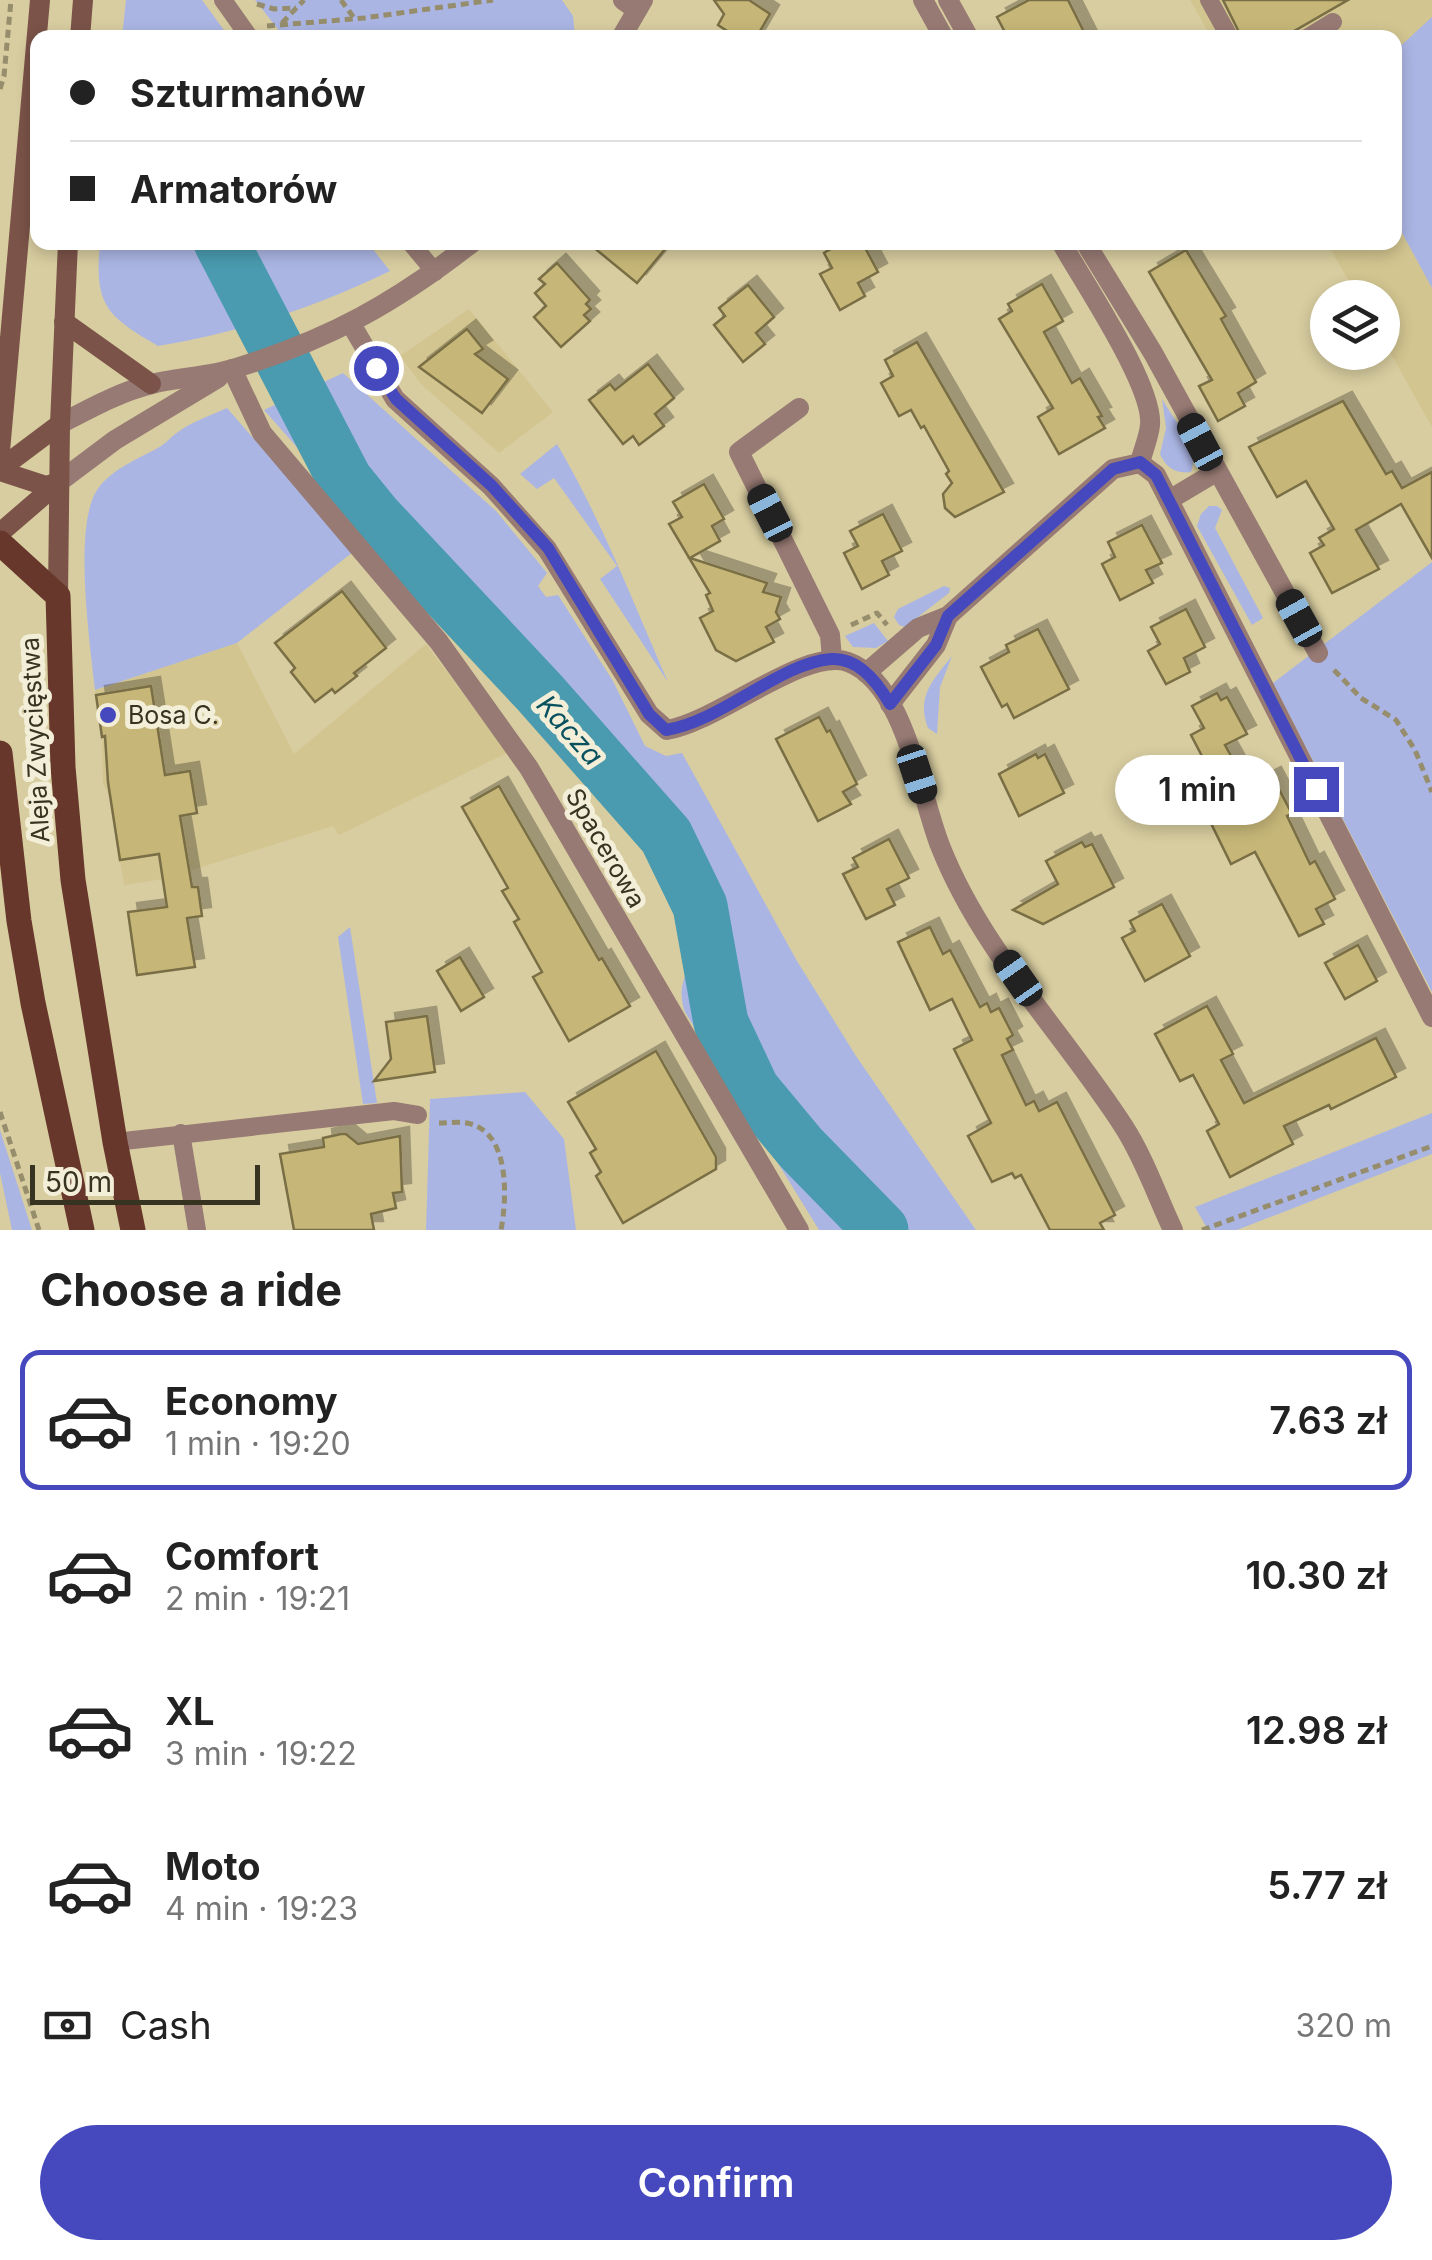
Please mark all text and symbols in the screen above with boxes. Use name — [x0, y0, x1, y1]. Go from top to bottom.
text: Szturmanów — [130, 70, 365, 116]
text: Armatorów — [130, 166, 337, 212]
map controls — [1310, 280, 1400, 370]
button: layers — [1310, 280, 1400, 370]
route start — [354, 346, 399, 391]
car — [1173, 408, 1227, 476]
car — [743, 479, 797, 547]
car — [1271, 584, 1327, 652]
street label: Aleja Zwycięstwa — [15, 636, 55, 844]
water label: Kacza — [530, 688, 610, 772]
place label: Bosa C. — [128, 700, 219, 730]
marker: Bosa C. — [97, 704, 119, 726]
car — [893, 741, 941, 807]
callout: 1 min — [1116, 754, 1281, 824]
route end — [1294, 767, 1339, 812]
text: 1 min — [1158, 770, 1237, 809]
street label: Spacerowa — [560, 783, 652, 913]
car — [989, 945, 1047, 1011]
scale bar — [30, 1160, 260, 1204]
text: 50 m — [45, 1165, 112, 1199]
text: Choose a ride — [40, 1262, 342, 1317]
icon: car — [45, 1375, 135, 1465]
text: Economy — [165, 1378, 338, 1424]
text: 7.63 zł — [1269, 1397, 1387, 1443]
text: 1 min · 19:20 — [165, 1424, 351, 1463]
icon: car — [45, 1530, 135, 1620]
text: Comfort — [165, 1533, 319, 1579]
text: 10.30 zł — [1245, 1552, 1387, 1598]
text: 2 min · 19:21 — [165, 1579, 350, 1618]
icon: car — [45, 1685, 135, 1775]
text: XL — [165, 1688, 215, 1734]
text: 12.98 zł — [1246, 1707, 1387, 1753]
text: 3 min · 19:22 — [165, 1734, 357, 1773]
icon: car — [45, 1840, 135, 1930]
text: Moto — [165, 1843, 261, 1889]
text: 5.77 zł — [1267, 1862, 1387, 1908]
text: 4 min · 19:23 — [165, 1889, 358, 1928]
icon: cash — [40, 1998, 95, 2053]
text: Cash — [120, 2002, 212, 2048]
text: 320 m — [1296, 2006, 1392, 2045]
button: Confirm — [40, 2125, 1392, 2240]

